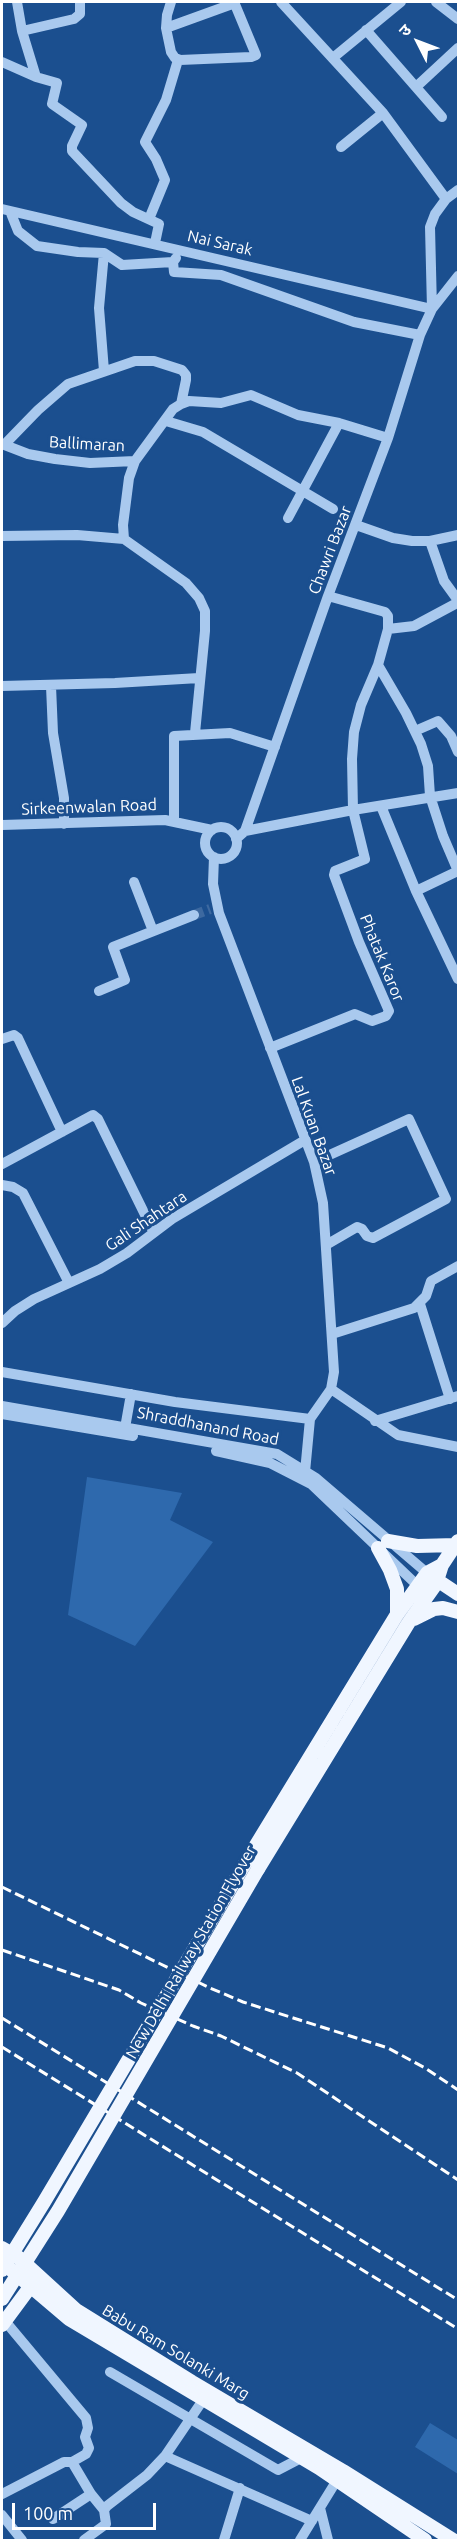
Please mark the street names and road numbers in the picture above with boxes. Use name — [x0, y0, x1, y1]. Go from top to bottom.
street label: Nai Sarak — [186, 226, 254, 260]
street label: Ballimaran — [49, 432, 125, 456]
street label: Chawri Bazar — [304, 503, 356, 597]
street label: Sirkeenwalan Road — [21, 795, 157, 819]
street label: Phatak Karor — [356, 911, 408, 1005]
street label: Lal Kuan Bazar — [287, 1074, 341, 1178]
street label: Gali Shahtara — [102, 1187, 190, 1255]
street label: Shraddhanand Road — [135, 1403, 281, 1449]
street label: New Delhi Railway Station Flyover — [122, 1842, 260, 2062]
street label: Babu Ram Solanki Marg — [99, 2300, 253, 2404]

